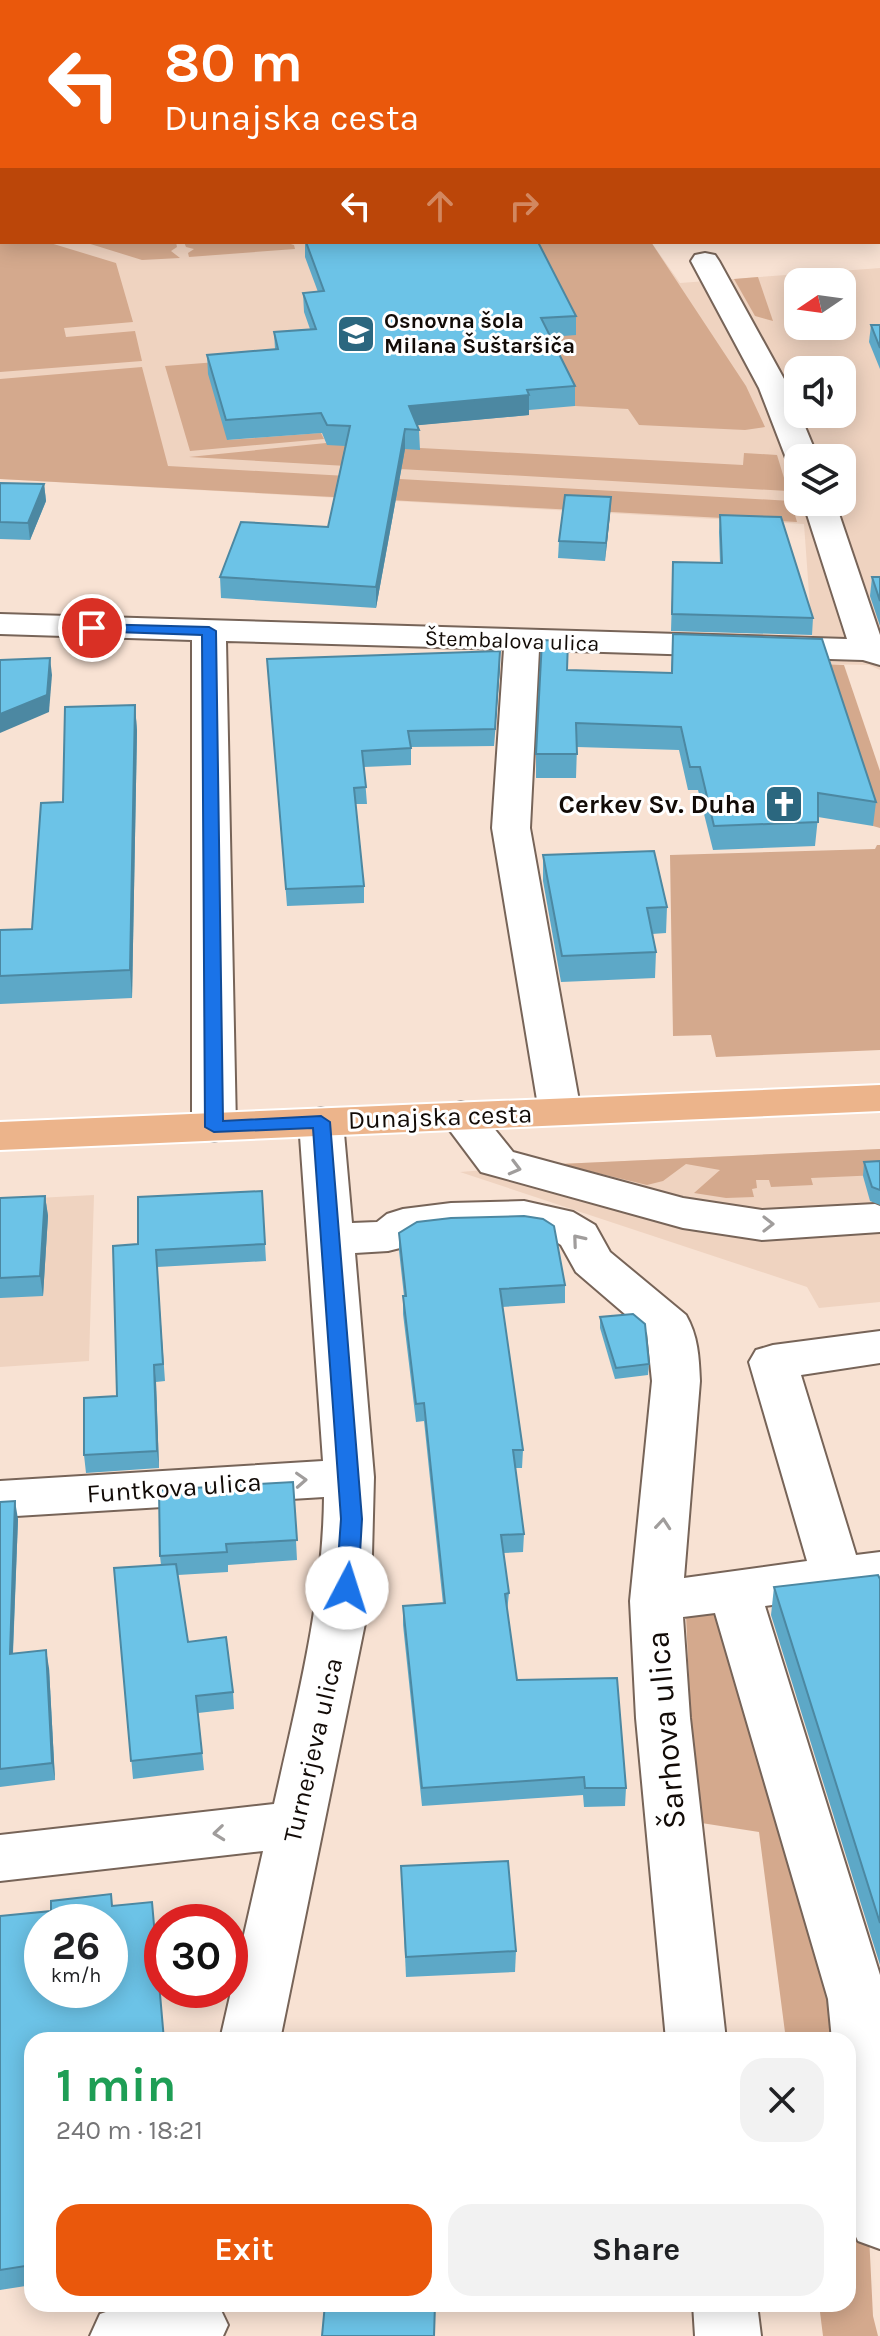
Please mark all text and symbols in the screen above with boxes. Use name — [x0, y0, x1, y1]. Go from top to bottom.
text: 80 m — [164, 30, 303, 95]
icon: left — [32, 32, 136, 136]
text: Dunajska cesta — [164, 97, 419, 139]
icon: left — [334, 184, 378, 228]
icon: ahead — [418, 184, 462, 228]
icon: right — [502, 184, 546, 228]
north arrow — [784, 268, 856, 340]
map controls — [784, 268, 856, 516]
place label: Osnovna šola Milana Šuštaršiča — [384, 308, 575, 359]
school or university icon: Osnovna šola Milana Šuštaršiča — [335, 313, 377, 355]
button: sound — [784, 356, 856, 428]
button: layers — [784, 444, 856, 516]
pin — [58, 594, 126, 662]
icon: arrive — [70, 606, 114, 650]
street label: Štembalova ulica — [424, 624, 600, 657]
church icon: Cerkev Sv. Duha — [763, 783, 805, 825]
place label: Cerkev Sv. Duha — [559, 789, 756, 820]
street label: Dunajska cesta — [347, 1098, 533, 1136]
one-way arrow — [508, 1158, 522, 1175]
one-way arrow — [762, 1215, 775, 1233]
one-way arrow — [573, 1235, 587, 1249]
street label: Funtkova ulica — [86, 1466, 262, 1510]
one-way arrow — [295, 1472, 308, 1489]
one-way arrow — [654, 1517, 671, 1530]
position arrow — [305, 1546, 389, 1630]
street label: Šarhova ulica — [638, 1629, 693, 1831]
street label: Turnerjeva ulica — [277, 1655, 349, 1845]
one-way arrow — [212, 1825, 225, 1842]
speed limit sign: 30 — [144, 1904, 248, 2008]
text: 26 — [52, 1922, 100, 1969]
text: km/h — [51, 1964, 101, 1987]
text: 1 min — [56, 2057, 176, 2113]
button: close — [740, 2058, 824, 2142]
text: 240 m · 18:21 — [56, 2115, 203, 2146]
button: Exit — [56, 2204, 432, 2296]
button: Share — [448, 2204, 824, 2296]

